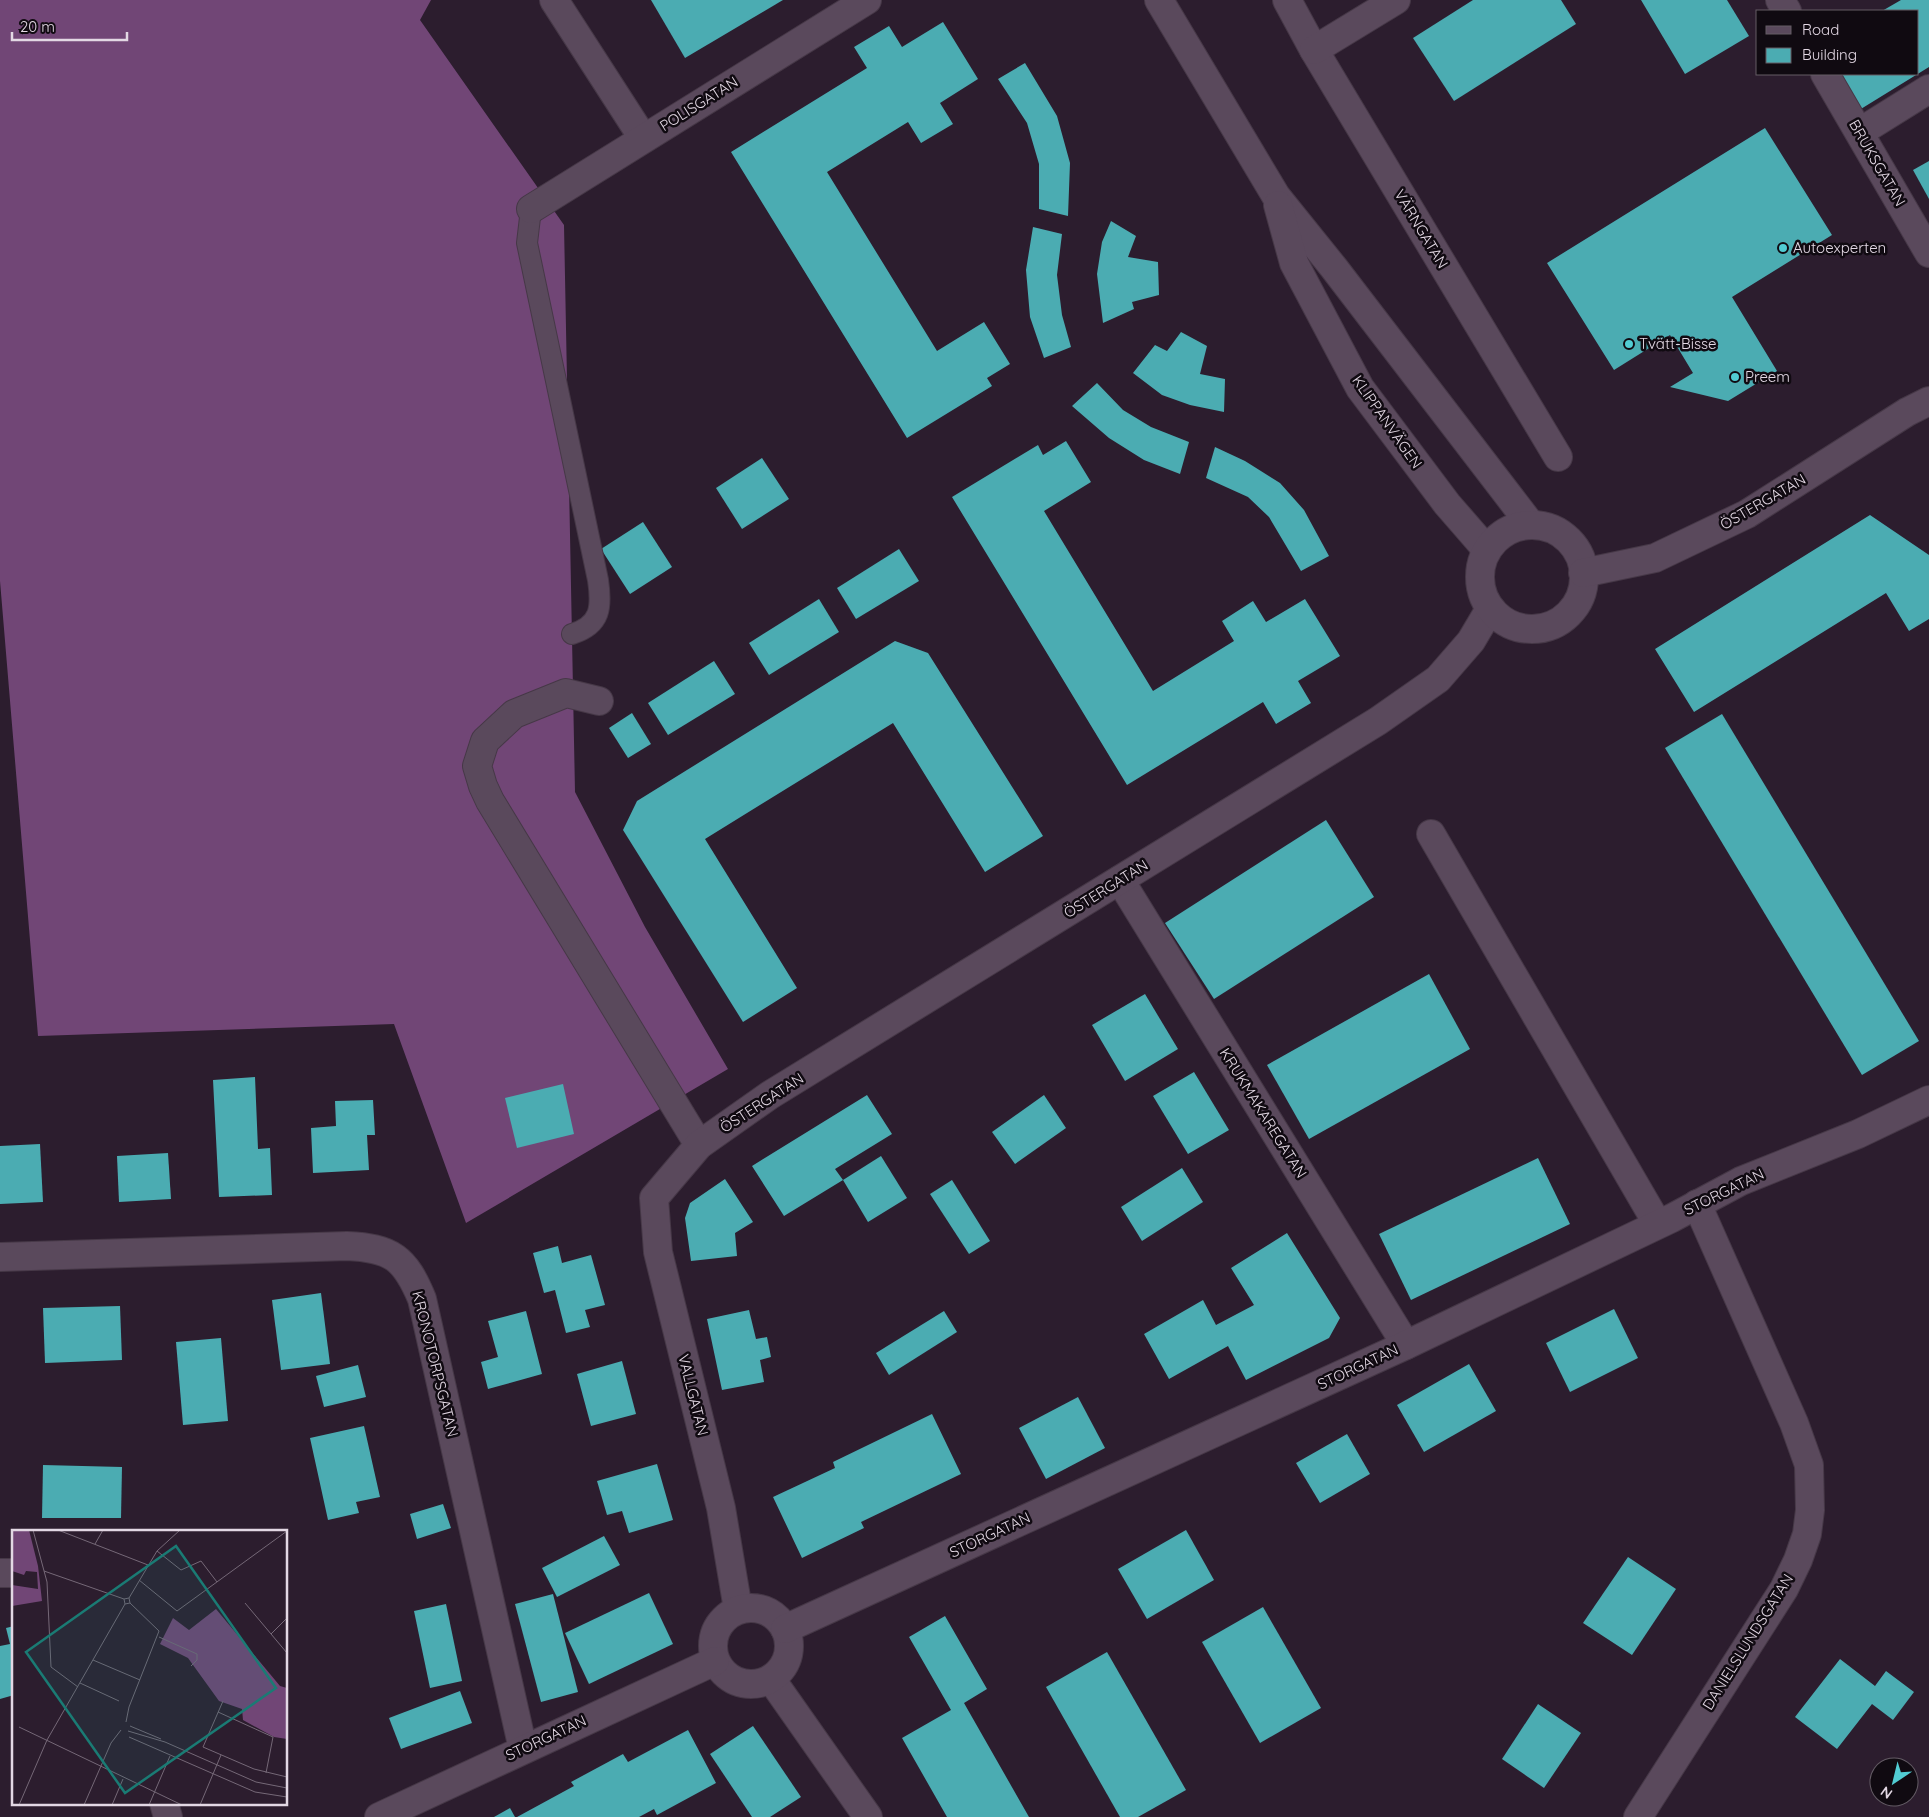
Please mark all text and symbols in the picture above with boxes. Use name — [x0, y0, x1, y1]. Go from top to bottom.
scale bar — [12, 10, 128, 42]
legend — [1756, 10, 1919, 75]
text: 20 m — [20, 17, 55, 36]
text: Road — [1802, 20, 1839, 39]
text: Building — [1802, 45, 1857, 64]
street label: POLISGATAN — [656, 72, 741, 135]
street label: BRUKSGATAN — [1845, 116, 1910, 210]
street label: VÄRNGATAN — [1390, 186, 1452, 272]
place label: Autoexperten — [1793, 238, 1886, 257]
marker: Autoexperten — [1777, 242, 1789, 254]
place label: Tvätt-Bisse — [1639, 334, 1716, 353]
marker: Tvätt-Bisse — [1623, 338, 1635, 350]
place label: Preem — [1745, 367, 1790, 386]
street label: KLIPPANVÄGEN — [1348, 371, 1427, 472]
marker: Preem — [1729, 371, 1741, 383]
street label: ÖSTERGATAN — [1717, 469, 1809, 534]
street label: ÖSTERGATAN — [1060, 855, 1151, 922]
street label: KRUKMAKAREGATAN — [1216, 1044, 1311, 1181]
street label: ÖSTERGATAN — [716, 1069, 807, 1137]
street label: STORGATAN — [1681, 1164, 1767, 1219]
street label: KRONOTORPSGATAN — [408, 1289, 463, 1439]
street label: STORGATAN — [1314, 1340, 1401, 1394]
street label: VALLGATAN — [674, 1352, 713, 1438]
street label: STORGATAN — [946, 1508, 1033, 1562]
inset map — [12, 1530, 288, 1804]
street label: DANIELSLUNDSGATAN — [1698, 1570, 1797, 1713]
street label: STORGATAN — [502, 1711, 589, 1765]
north arrow — [1869, 1757, 1919, 1807]
text: N — [1877, 1782, 1896, 1803]

